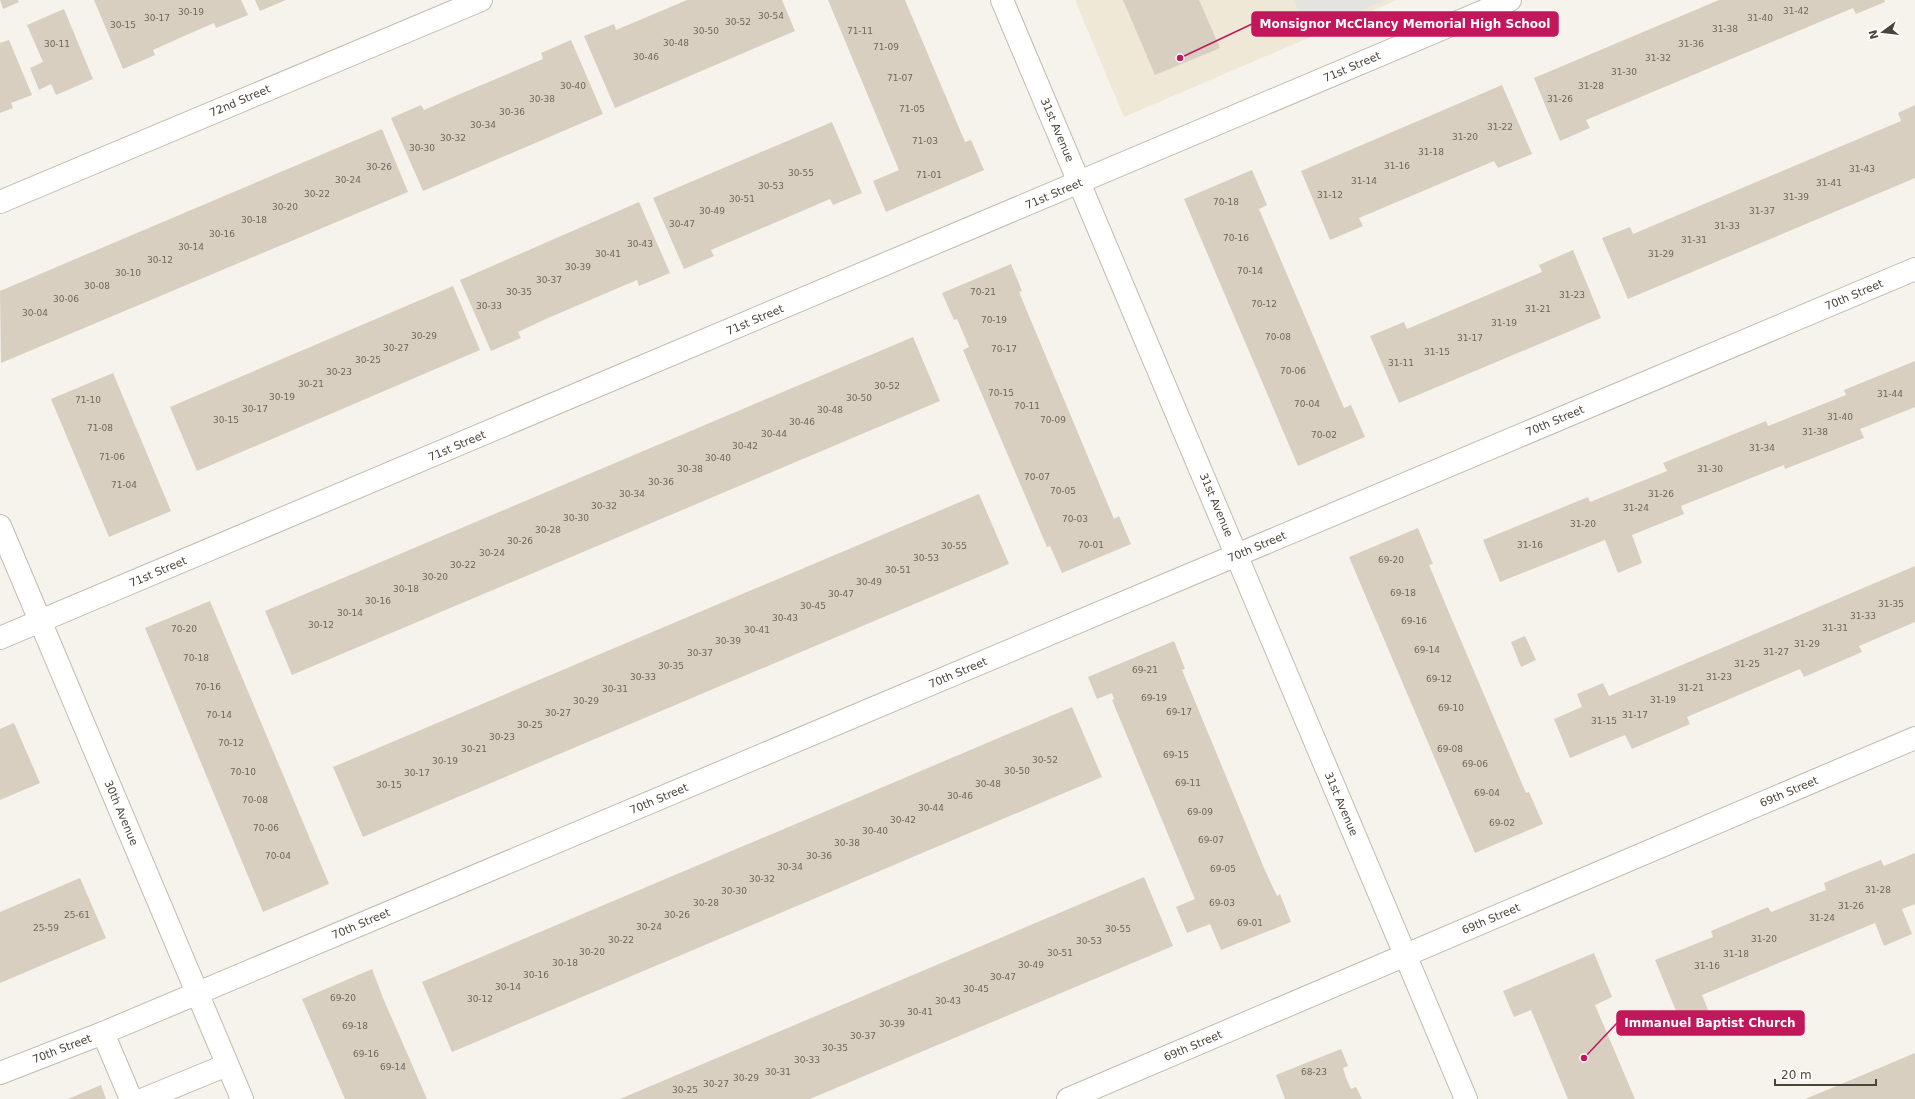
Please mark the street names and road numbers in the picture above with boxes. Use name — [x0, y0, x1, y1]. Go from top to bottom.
street label: 71st Street — [1321, 49, 1383, 85]
street label: 72nd Street — [208, 82, 273, 120]
street label: 31st Avenue — [1038, 96, 1076, 164]
street label: 71st Street — [1023, 176, 1085, 212]
street label: 70th Street — [1823, 277, 1886, 313]
street label: 71st Street — [724, 302, 786, 338]
street label: 70th Street — [1524, 403, 1587, 439]
street label: 71st Street — [426, 428, 488, 464]
street label: 31st Avenue — [1197, 471, 1235, 539]
street label: 70th Street — [1226, 529, 1289, 565]
street label: 71st Street — [127, 554, 189, 590]
street label: 70th Street — [927, 655, 990, 691]
street label: 31st Avenue — [1322, 770, 1360, 838]
street label: 69th Street — [1758, 774, 1821, 810]
street label: 30th Avenue — [101, 778, 141, 848]
street label: 70th Street — [628, 781, 691, 817]
street label: 69th Street — [1460, 901, 1523, 937]
street label: 70th Street — [330, 906, 393, 942]
street label: 69th Street — [1162, 1028, 1225, 1064]
street label: 70th Street — [31, 1032, 94, 1066]

